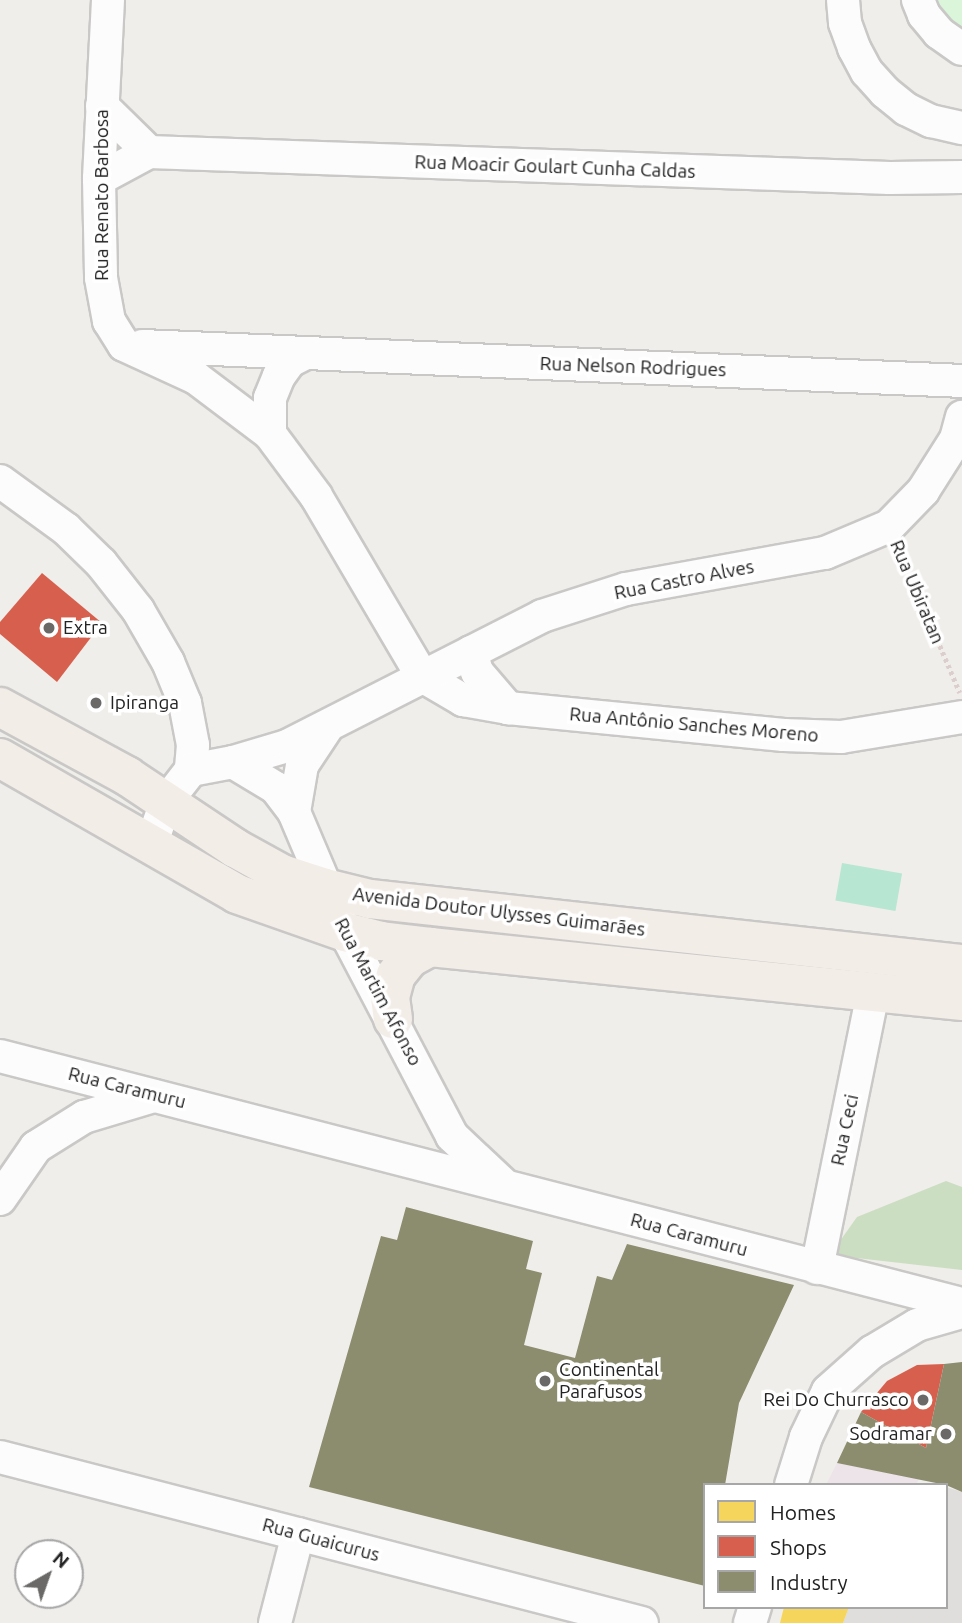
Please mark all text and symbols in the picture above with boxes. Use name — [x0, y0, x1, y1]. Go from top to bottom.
street label: Rua Renato Barbosa — [91, 109, 113, 281]
street label: Rua Moacir Goulart Cunha Caldas — [414, 151, 696, 183]
street label: Rua Nelson Rodrigues — [539, 352, 727, 382]
street label: Rua Ubiratan — [885, 537, 949, 647]
street label: Rua Castro Alves — [612, 555, 756, 605]
place label: Extra — [63, 617, 108, 639]
marker: Extra — [41, 620, 57, 636]
place label: Ipiranga — [110, 692, 179, 714]
marker: Ipiranga — [88, 695, 104, 711]
street label: Rua Antônio Sanches Moreno — [568, 703, 820, 747]
street label: Avenida Doutor Ulysses Guimarães — [351, 883, 647, 941]
street label: Rua Martim Afonso — [329, 914, 427, 1070]
street label: Rua Caramuru — [66, 1062, 188, 1114]
street label: Rua Ceci — [826, 1092, 864, 1168]
street label: Rua Caramuru — [628, 1208, 750, 1262]
place label: Continental Parafusos — [559, 1359, 659, 1403]
marker: Continental Parafusos — [537, 1373, 553, 1389]
place label: Rei Do Churrasco — [763, 1389, 909, 1411]
marker: Rei Do Churrasco — [915, 1392, 931, 1408]
place label: Sodramar — [850, 1423, 932, 1445]
marker: Sodramar — [938, 1426, 954, 1442]
legend — [703, 1483, 948, 1609]
text: Homes — [770, 1500, 836, 1524]
street label: Rua Guaicurus — [260, 1513, 382, 1567]
text: Shops — [770, 1535, 827, 1559]
north arrow — [14, 1539, 84, 1609]
text: N — [49, 1546, 74, 1572]
text: Industry — [770, 1570, 848, 1594]

